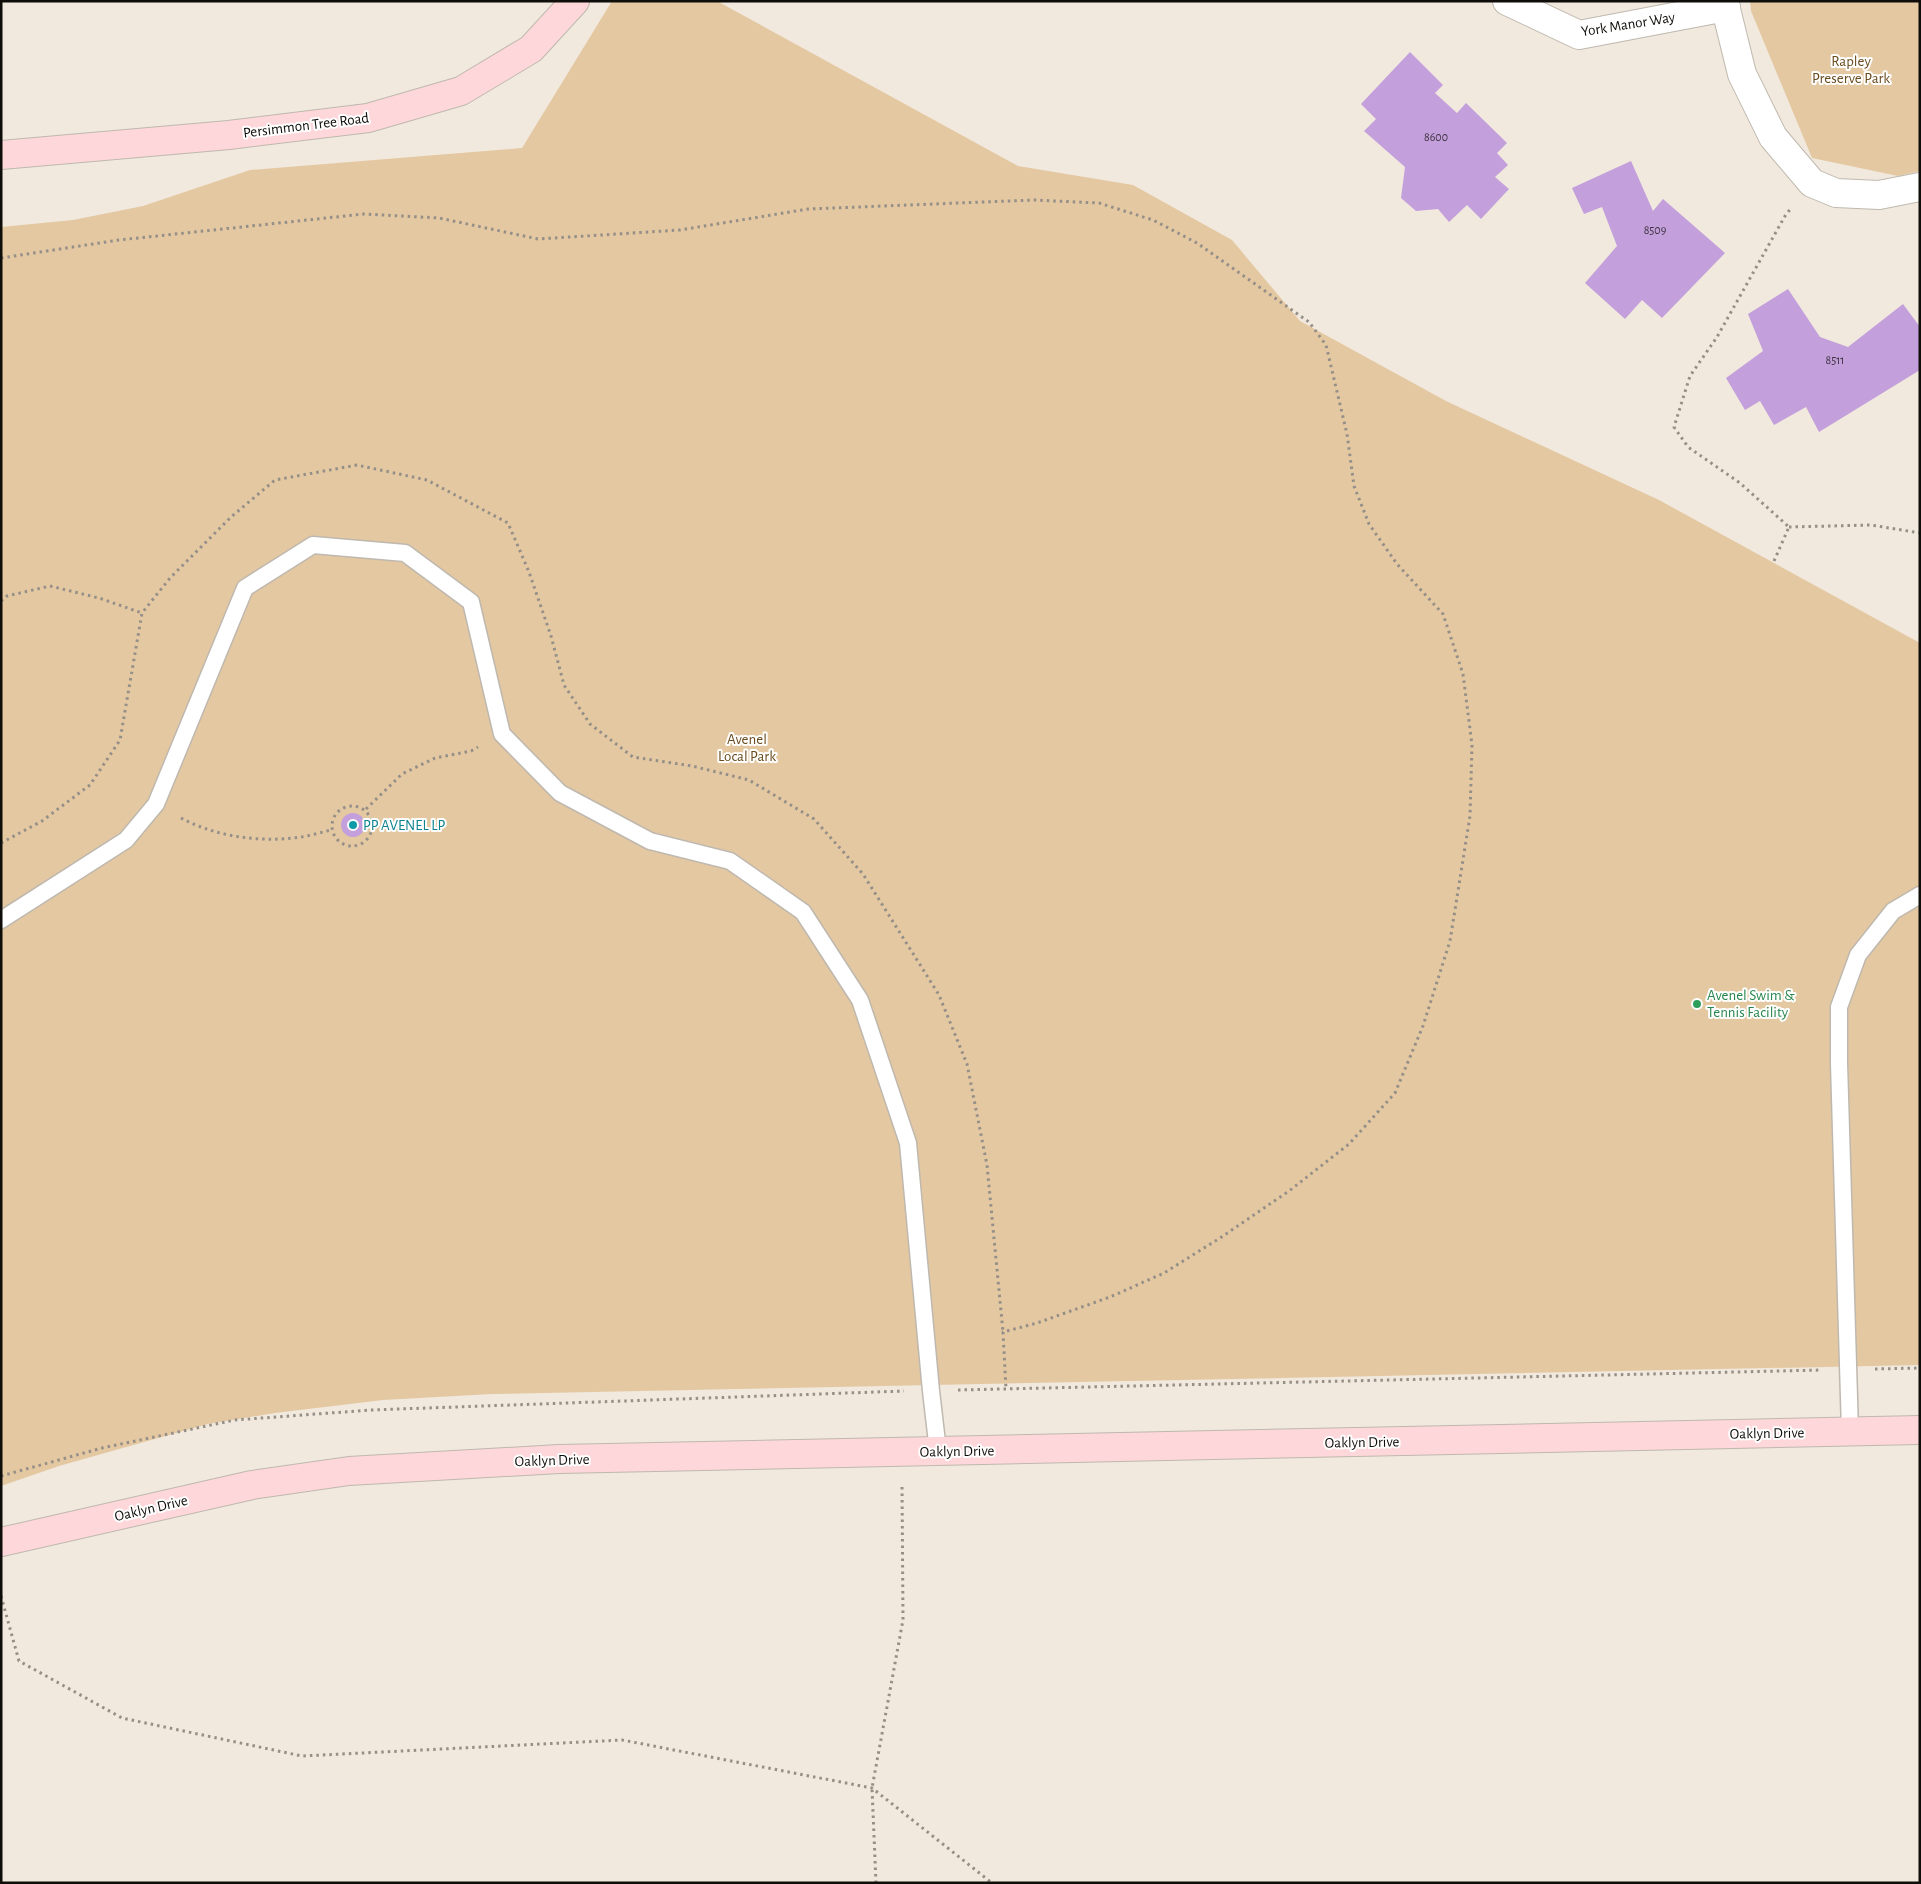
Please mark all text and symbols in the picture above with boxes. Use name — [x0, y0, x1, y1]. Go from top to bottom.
street label: York Manor Way — [1580, 10, 1677, 39]
park label: Rapley Preserve Park — [1812, 54, 1890, 86]
street label: Persimmon Tree Road — [242, 110, 370, 141]
house number: 8600 — [1424, 131, 1448, 143]
house number: 8509 — [1644, 224, 1667, 236]
house number: 8511 — [1826, 354, 1844, 366]
park label: Avenel Local Park — [718, 732, 776, 764]
place label: PP AVENEL LP — [363, 818, 446, 833]
marker: PP AVENEL LP — [347, 819, 359, 831]
place label: Avenel Swim & Tennis Facility — [1707, 988, 1795, 1020]
marker: Avenel Swim & Tennis Facility — [1691, 998, 1703, 1010]
street label: Oaklyn Drive — [1729, 1425, 1805, 1442]
street label: Oaklyn Drive — [1324, 1434, 1400, 1451]
street label: Oaklyn Drive — [919, 1443, 995, 1460]
street label: Oaklyn Drive — [514, 1452, 590, 1469]
street label: Oaklyn Drive — [113, 1493, 189, 1524]

